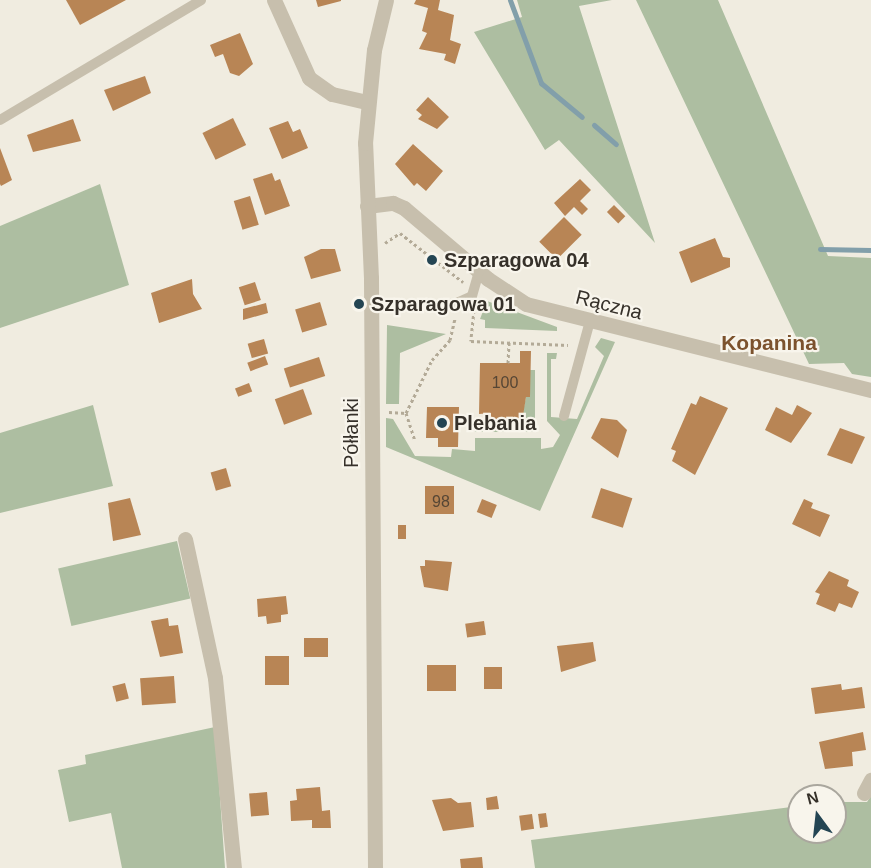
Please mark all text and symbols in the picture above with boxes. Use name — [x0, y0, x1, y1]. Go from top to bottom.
place label: Szparagowa 04 — [444, 248, 589, 272]
marker: Szparagowa 04 — [425, 253, 439, 267]
street label: Rączna — [573, 285, 645, 325]
place label: Szparagowa 01 — [371, 292, 516, 316]
marker: Szparagowa 01 — [352, 297, 366, 311]
district label: Kopanina — [721, 330, 817, 356]
house number: 100 — [492, 373, 518, 393]
street label: Półłanki — [339, 398, 363, 468]
place label: Plebania — [454, 411, 536, 435]
marker: Plebania — [435, 416, 449, 430]
house number: 98 — [432, 492, 450, 512]
north arrow — [787, 784, 847, 844]
text: N — [805, 788, 821, 808]

